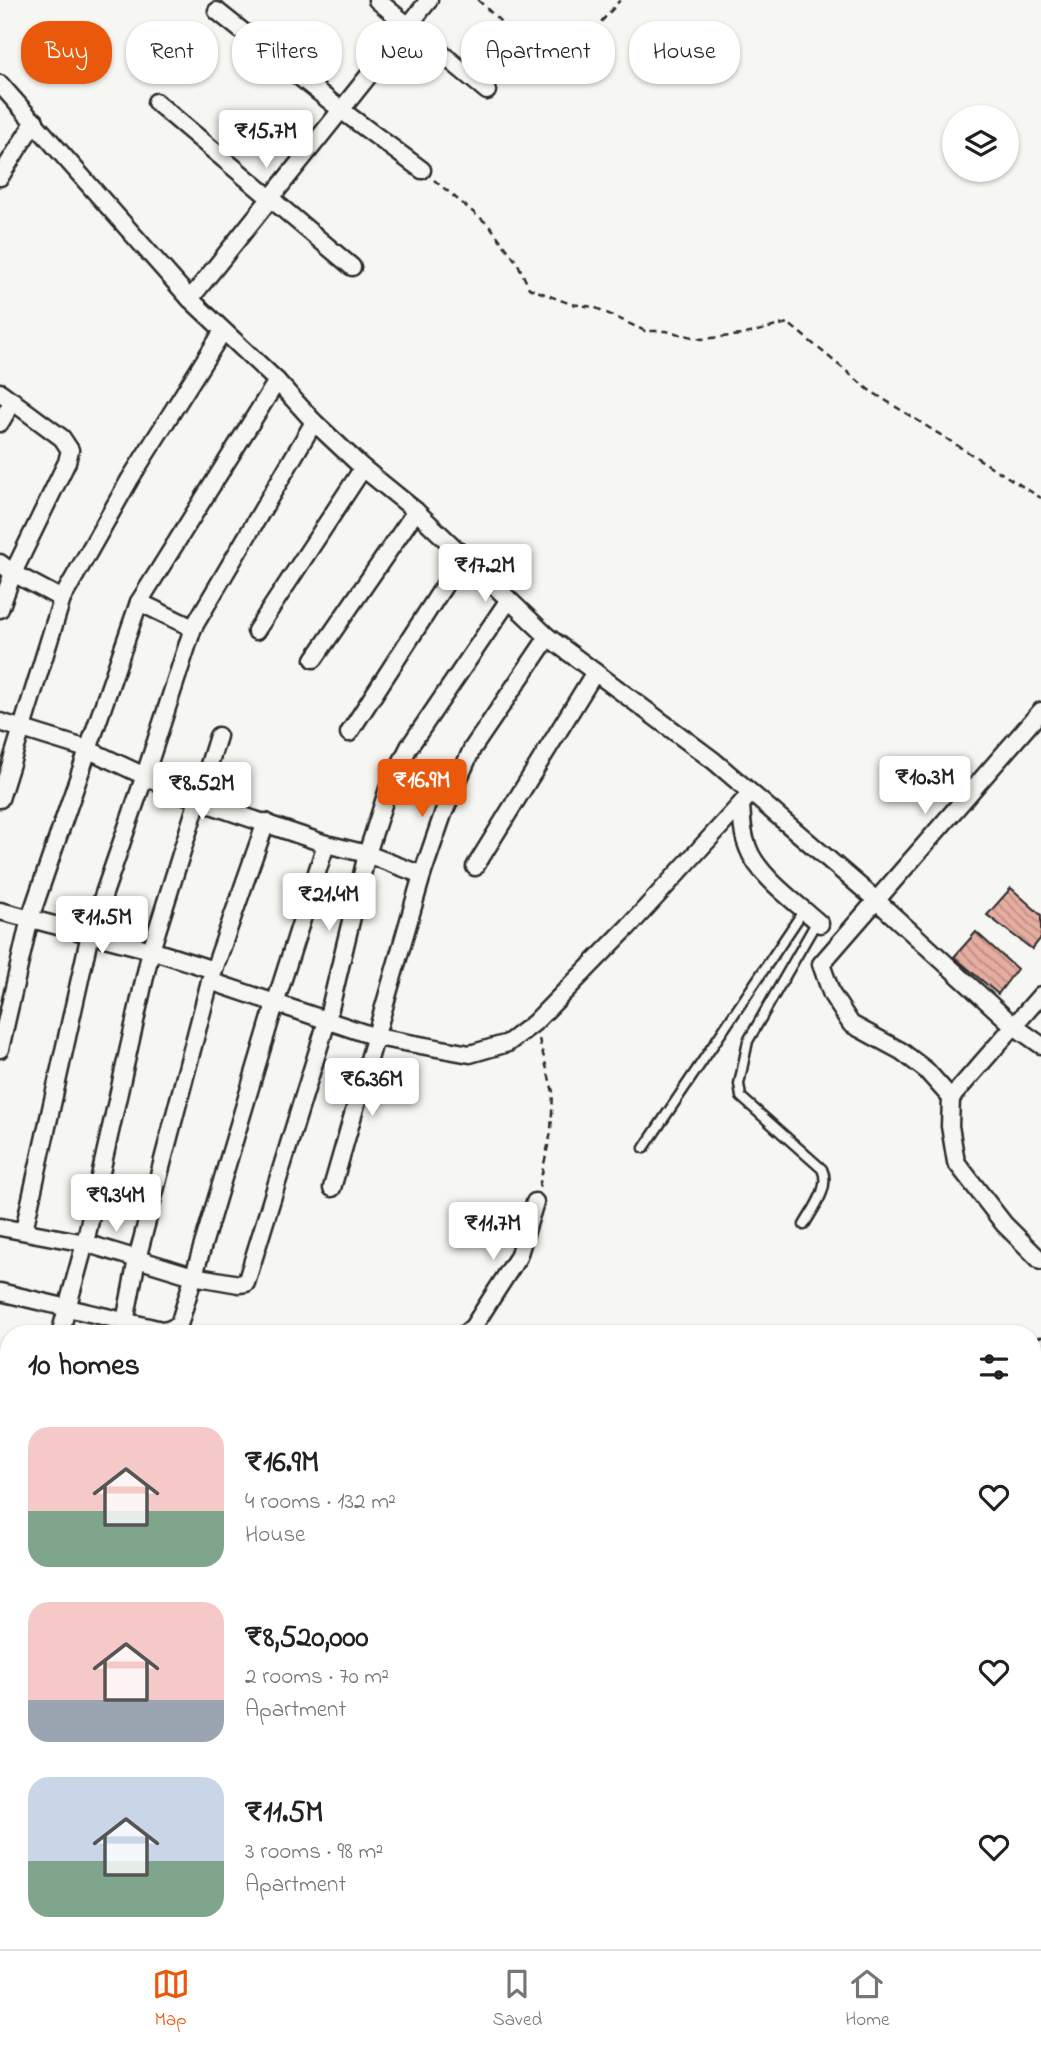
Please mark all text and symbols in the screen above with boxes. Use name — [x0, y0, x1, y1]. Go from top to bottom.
chip: Buy — [21, 21, 112, 84]
chip: Rent — [126, 21, 218, 84]
chip: Filters — [232, 21, 342, 84]
chip: New — [356, 21, 447, 84]
chip: Apartment — [461, 21, 615, 84]
chip: House — [629, 21, 740, 84]
map controls — [942, 105, 1019, 182]
button: layers — [942, 105, 1019, 182]
pin: ₹15.7M — [209, 110, 323, 170]
text: ₹15.7M — [235, 116, 297, 149]
pin: ₹17.2M — [428, 544, 542, 604]
text: ₹17.2M — [455, 550, 515, 583]
pin: ₹10.3M — [868, 756, 982, 816]
pin: ₹16.9M — [365, 760, 479, 819]
pin: ₹8.52M — [145, 762, 259, 822]
text: ₹10.3M — [895, 762, 955, 795]
text: ₹16.9M — [394, 765, 450, 798]
text: ₹8.52M — [169, 768, 235, 801]
pin: ₹21.4M — [272, 874, 386, 933]
text: ₹21.4M — [299, 879, 359, 912]
pin: ₹11.5M — [45, 897, 159, 956]
text: ₹11.5M — [72, 902, 132, 935]
pin: ₹6.36M — [315, 1058, 429, 1118]
text: ₹6.36M — [341, 1064, 403, 1097]
pin: ₹9.34M — [59, 1174, 173, 1234]
text: ₹9.34M — [87, 1180, 145, 1213]
pin: ₹11.7M — [436, 1202, 550, 1262]
text: ₹11.7M — [465, 1208, 521, 1241]
text: 10 homes — [28, 1345, 140, 1389]
icon: filters — [975, 1348, 1013, 1386]
text: ₹16.9M — [245, 1442, 319, 1486]
icon: home — [84, 1455, 168, 1539]
icon: heart — [975, 1478, 1013, 1516]
text: 4 rooms · 132 m² — [245, 1486, 396, 1519]
text: House — [245, 1519, 305, 1552]
text: ₹8,520,000 — [245, 1617, 368, 1661]
icon: home — [84, 1630, 168, 1714]
icon: heart — [975, 1653, 1013, 1691]
text: 2 rooms · 70 m² — [245, 1661, 389, 1694]
text: Apartment — [245, 1694, 346, 1727]
text: ₹11.5M — [245, 1792, 324, 1836]
icon: home — [84, 1805, 168, 1889]
icon: heart — [975, 1828, 1013, 1866]
text: 3 rooms · 98 m² — [245, 1836, 383, 1869]
text: Apartment — [245, 1869, 346, 1902]
tab: Map — [152, 1965, 190, 2034]
tab: Saved — [493, 1965, 542, 2034]
tab: Home — [845, 1965, 889, 2034]

